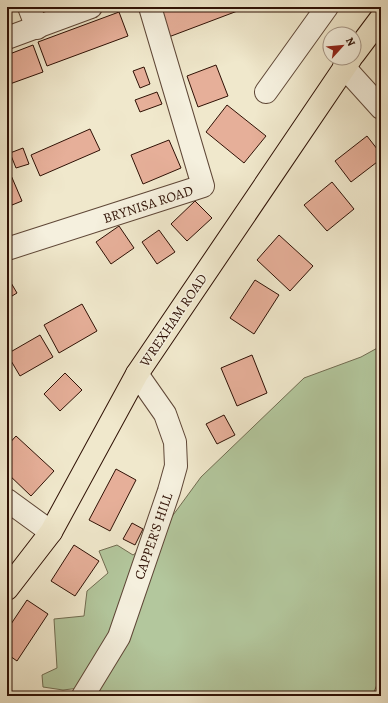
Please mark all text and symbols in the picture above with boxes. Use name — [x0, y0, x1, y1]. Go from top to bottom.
north arrow — [322, 26, 362, 66]
text: N — [342, 35, 359, 49]
street label: BRYNISA ROAD — [101, 181, 196, 228]
street label: WREXHAM ROAD — [135, 270, 212, 371]
street label: CAPPER'S HILL — [130, 489, 178, 582]

